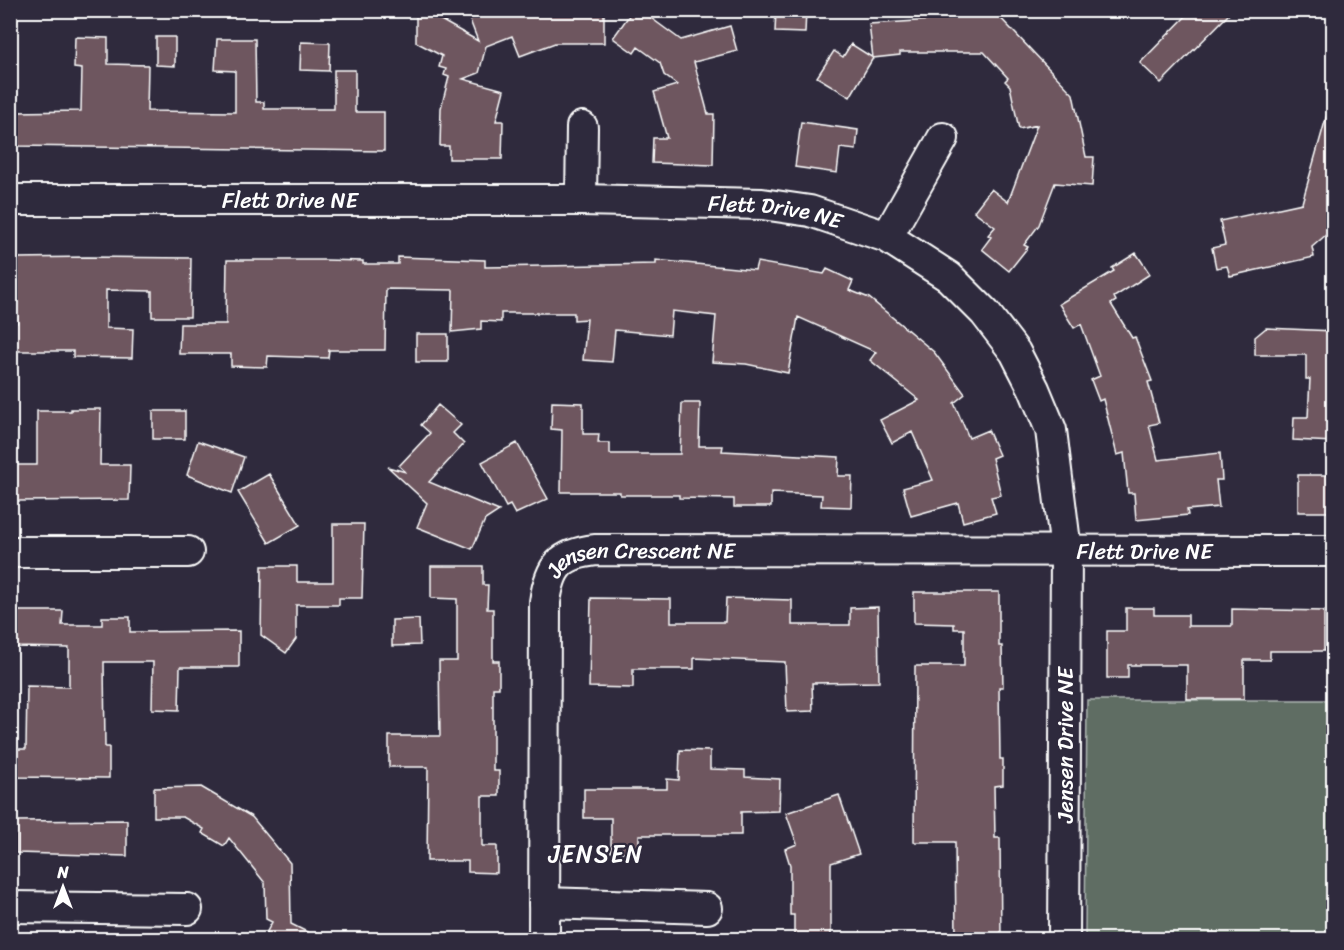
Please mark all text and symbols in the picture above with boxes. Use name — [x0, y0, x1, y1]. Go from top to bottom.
street label: Flett Drive NE — [222, 181, 360, 220]
street label: Flett Drive NE — [708, 183, 850, 241]
street label: Jensen Crescent NE — [534, 531, 737, 586]
street label: Flett Drive NE — [1076, 531, 1214, 570]
street label: Jensen Drive NE — [1046, 665, 1085, 824]
district label: JENSEN — [547, 833, 644, 875]
north arrow — [33, 857, 93, 917]
text: N — [56, 858, 69, 887]

